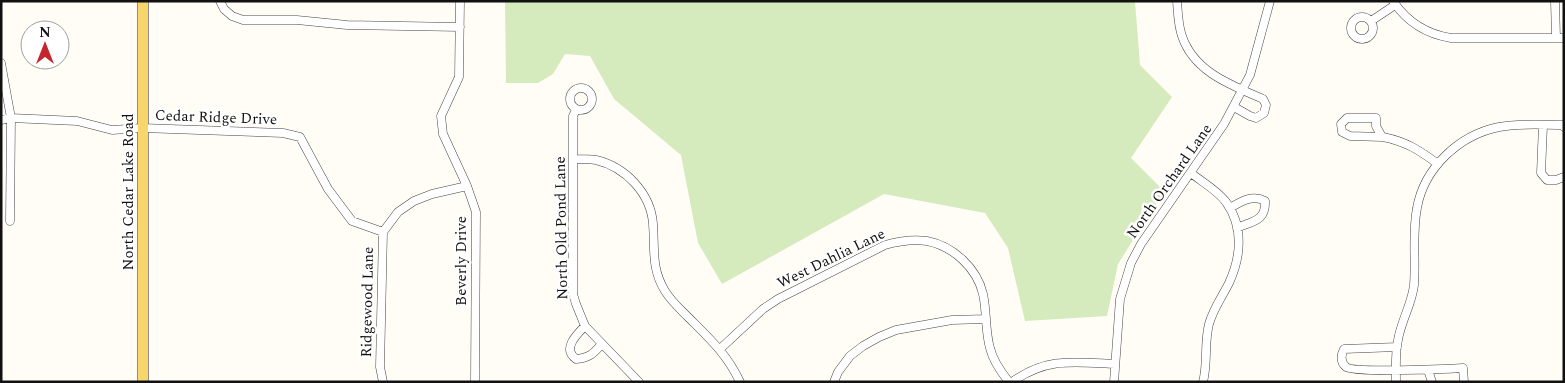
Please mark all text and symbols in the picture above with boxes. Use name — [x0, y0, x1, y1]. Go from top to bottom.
north arrow — [20, 20, 70, 70]
text: N — [39, 22, 51, 43]
street label: Cedar Ridge Drive — [154, 104, 278, 131]
street label: North Cedar Lake Road — [117, 113, 140, 271]
street label: North Orchard Lane — [1121, 119, 1218, 244]
street label: North Old Pond Lane — [549, 156, 574, 300]
street label: Beverly Drive — [450, 216, 473, 306]
street label: West Dahlia Lane — [773, 222, 889, 295]
street label: Ridgewood Lane — [355, 246, 380, 358]

